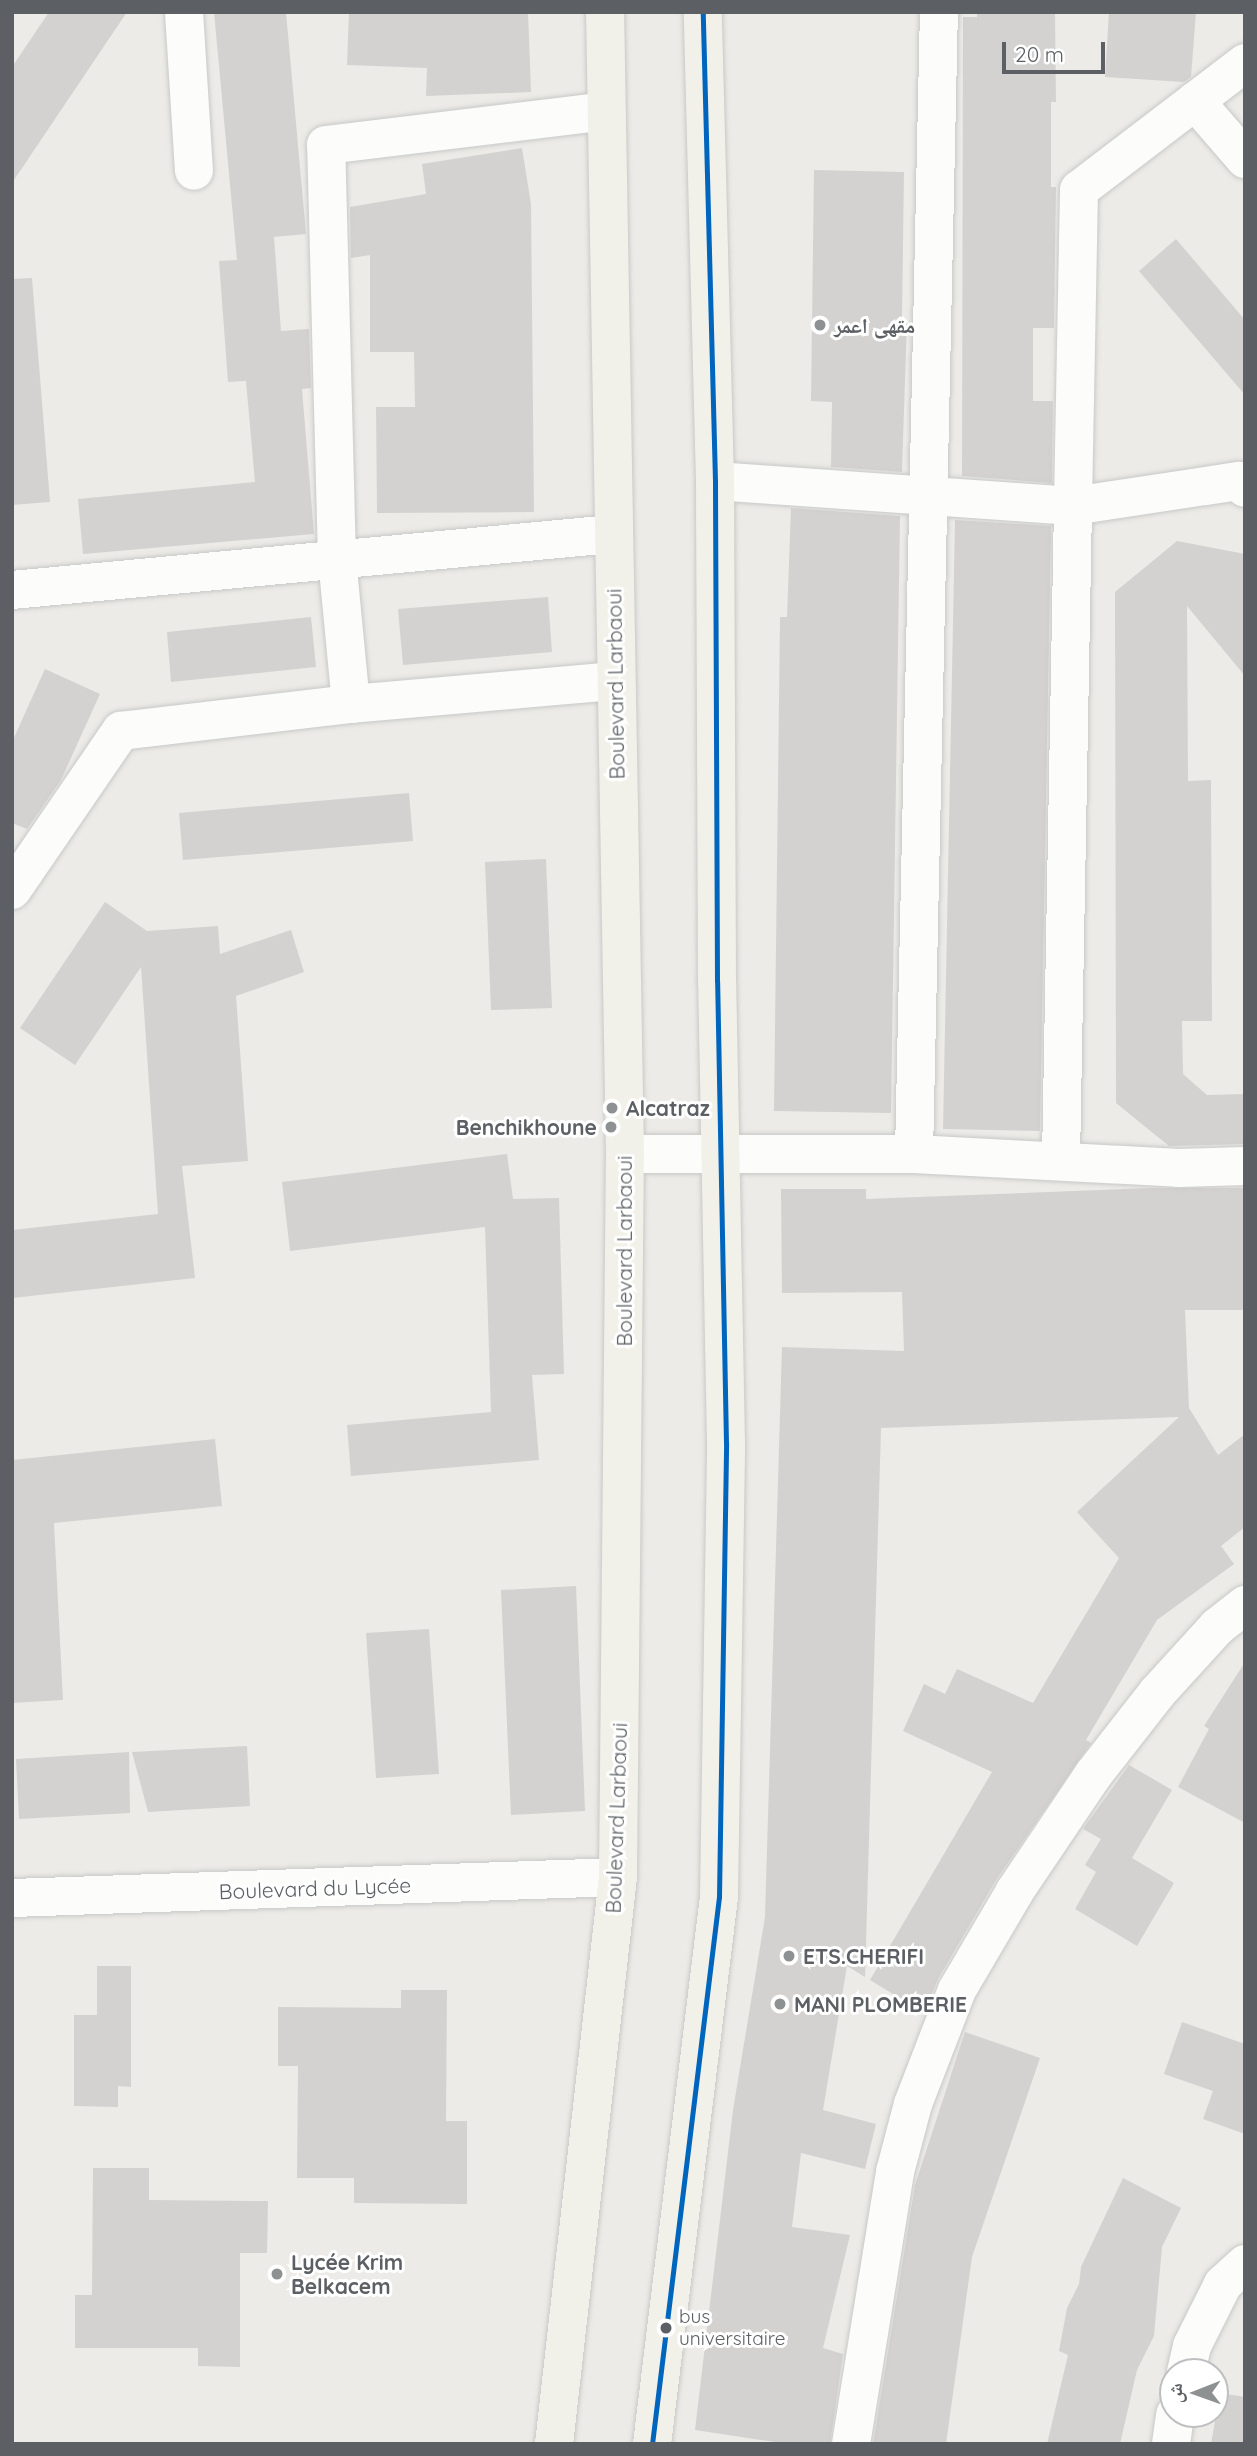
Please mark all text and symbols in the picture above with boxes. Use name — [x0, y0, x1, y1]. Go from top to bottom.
scale bar — [1005, 28, 1108, 72]
text: 20 m — [1015, 41, 1064, 67]
place label: مقهى اعمر — [834, 312, 915, 338]
marker: مقهى اعمر — [812, 317, 828, 333]
street label: Boulevard Larbaoui — [601, 588, 629, 780]
place label: Alcatraz — [626, 1095, 710, 1121]
marker: Alcatraz — [604, 1100, 620, 1116]
place label: Benchikhoune — [456, 1114, 597, 1140]
marker: Benchikhoune — [603, 1119, 619, 1135]
street label: Boulevard Larbaoui — [611, 1155, 637, 1347]
street label: Boulevard Larbaoui — [600, 1722, 632, 1914]
street label: Boulevard du Lycée — [218, 1872, 412, 1904]
place label: ETS.CHERIFI — [803, 1943, 924, 1969]
marker: ETS.CHERIFI — [781, 1948, 797, 1964]
place label: MANI PLOMBERIE — [794, 1991, 967, 2017]
marker: MANI PLOMBERIE — [772, 1996, 788, 2012]
place label: Lycée Krim Belkacem — [291, 2249, 403, 2299]
marker: Lycée Krim Belkacem — [269, 2266, 285, 2282]
place label: bus universitaire — [679, 2306, 785, 2350]
marker: bus universitaire — [659, 2321, 673, 2335]
north arrow — [1159, 2358, 1229, 2428]
text: ش — [1163, 2383, 1187, 2404]

